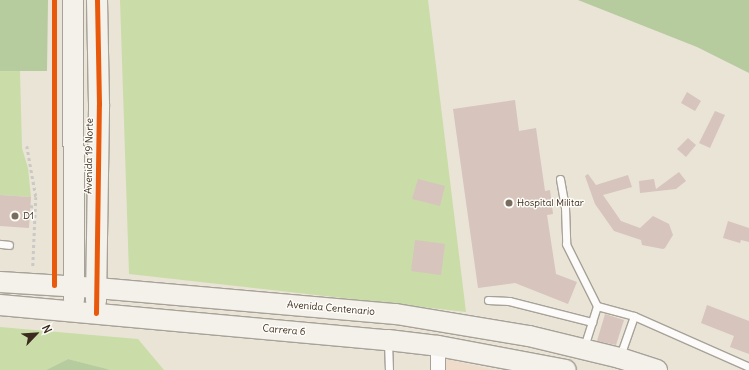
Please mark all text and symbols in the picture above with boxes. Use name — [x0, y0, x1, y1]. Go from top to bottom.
street label: Avenida 19 Norte — [82, 118, 96, 194]
place label: Hospital Militar — [517, 197, 584, 209]
marker: Hospital Militar — [504, 198, 514, 208]
place label: D1 — [23, 210, 34, 222]
marker: D1 — [10, 211, 20, 221]
street label: Avenida Centenario — [287, 298, 375, 318]
north arrow — [16, 314, 56, 354]
street label: Carrera 6 — [262, 322, 306, 338]
text: N — [39, 323, 55, 335]

